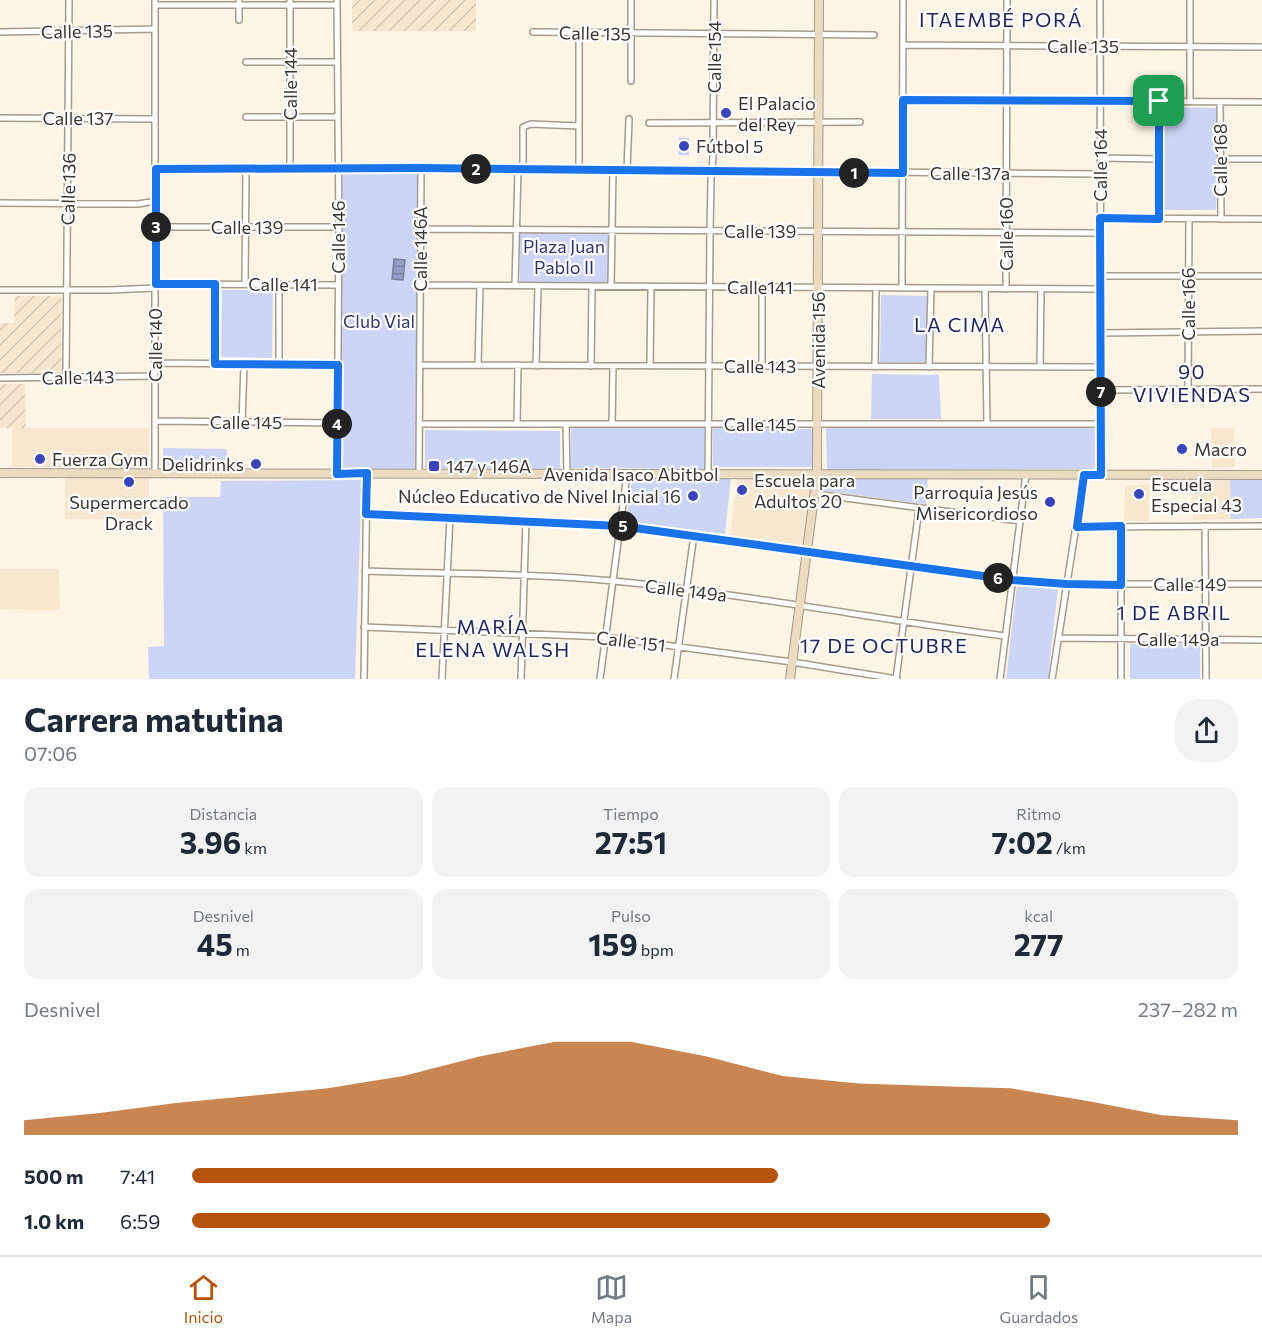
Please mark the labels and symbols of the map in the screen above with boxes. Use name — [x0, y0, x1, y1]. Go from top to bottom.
district label: ITAEMBÉ PORÁ — [919, 7, 1083, 31]
street label: Calle 135 — [41, 19, 113, 43]
street label: Calle 154 — [703, 20, 725, 93]
street label: Calle 135 — [559, 21, 631, 45]
street label: Calle 135 — [1047, 35, 1119, 57]
street label: Calle 144 — [279, 47, 301, 121]
pin — [1133, 75, 1184, 126]
place label: El Palacio del Rey — [738, 92, 816, 135]
marker: El Palacio del Rey — [719, 106, 733, 120]
street label: Calle 137 — [42, 107, 114, 129]
street label: Calle 168 — [1209, 123, 1231, 197]
street label: Calle 164 — [1089, 128, 1111, 202]
place label: Fútbol 5 — [696, 135, 763, 157]
marker: Fútbol 5 — [677, 139, 691, 153]
street label: Calle 136 — [56, 152, 80, 226]
pin: 2 — [461, 154, 491, 184]
pin: 1 — [839, 158, 869, 188]
street label: Calle 137a — [930, 162, 1010, 184]
street label: Calle 160 — [995, 197, 1017, 271]
street label: Calle 146 — [327, 200, 349, 274]
street label: Calle 146A — [409, 206, 431, 292]
pin: 3 — [141, 212, 171, 242]
street label: Calle 139 — [211, 216, 283, 238]
street label: Calle 139 — [724, 220, 796, 242]
park label: Plaza Juan Pablo II — [523, 235, 605, 278]
street label: Calle 166 — [1177, 267, 1199, 341]
street label: Calle 141 — [248, 273, 318, 295]
street label: Calle141 — [727, 276, 793, 298]
street label: Avenida 156 — [807, 291, 829, 389]
street label: Calle 140 — [144, 308, 166, 382]
park label: Club Vial — [343, 310, 415, 332]
district label: LA CIMA — [914, 312, 1006, 336]
street label: Calle 143 — [724, 355, 796, 377]
district label: 90 VIVIENDAS — [1133, 359, 1251, 406]
street label: Calle 143 — [42, 365, 114, 389]
pin: 7 — [1086, 377, 1116, 407]
pin: 4 — [322, 409, 352, 439]
street label: Calle 145 — [210, 411, 282, 433]
street label: Calle 145 — [724, 413, 796, 435]
place label: Macro — [1194, 438, 1247, 460]
marker: Macro — [1175, 442, 1189, 456]
place label: Fuerza Gym — [52, 448, 148, 470]
marker: Fuerza Gym — [33, 452, 47, 466]
place label: Delidrinks — [162, 453, 244, 475]
place label: 147 y 146A — [446, 455, 531, 477]
marker: Delidrinks — [249, 457, 263, 471]
marker: 147 y 146A — [427, 459, 441, 473]
street label: Avenida Isaco Abitbol — [543, 463, 719, 485]
place label: Escuela para Adultos 20 — [754, 469, 855, 512]
place label: Escuela Especial 43 — [1151, 473, 1242, 516]
marker: Supermercado Drack — [122, 475, 136, 489]
place label: Parroquia Jesús Misericordioso — [913, 481, 1038, 524]
marker: Escuela para Adultos 20 — [735, 483, 749, 497]
place label: Núcleo Educativo de Nivel Inicial 16 — [398, 485, 681, 507]
marker: Escuela Especial 43 — [1132, 487, 1146, 501]
marker: Núcleo Educativo de Nivel Inicial 16 — [686, 489, 700, 503]
place label: Supermercado Drack — [69, 491, 189, 534]
marker: Parroquia Jesús Misericordioso — [1043, 495, 1057, 509]
pin: 5 — [608, 511, 638, 541]
pin: 6 — [983, 563, 1013, 593]
street label: Calle 149 — [1153, 573, 1227, 595]
street label: Calle 149a — [644, 574, 728, 606]
district label: 1 DE ABRIL — [1117, 600, 1231, 624]
district label: MARÍA ELENA WALSH — [415, 614, 571, 661]
street label: Calle 151 — [595, 626, 667, 656]
street label: Calle 149a — [1137, 628, 1219, 650]
district label: 17 DE OCTUBRE — [800, 633, 968, 657]

